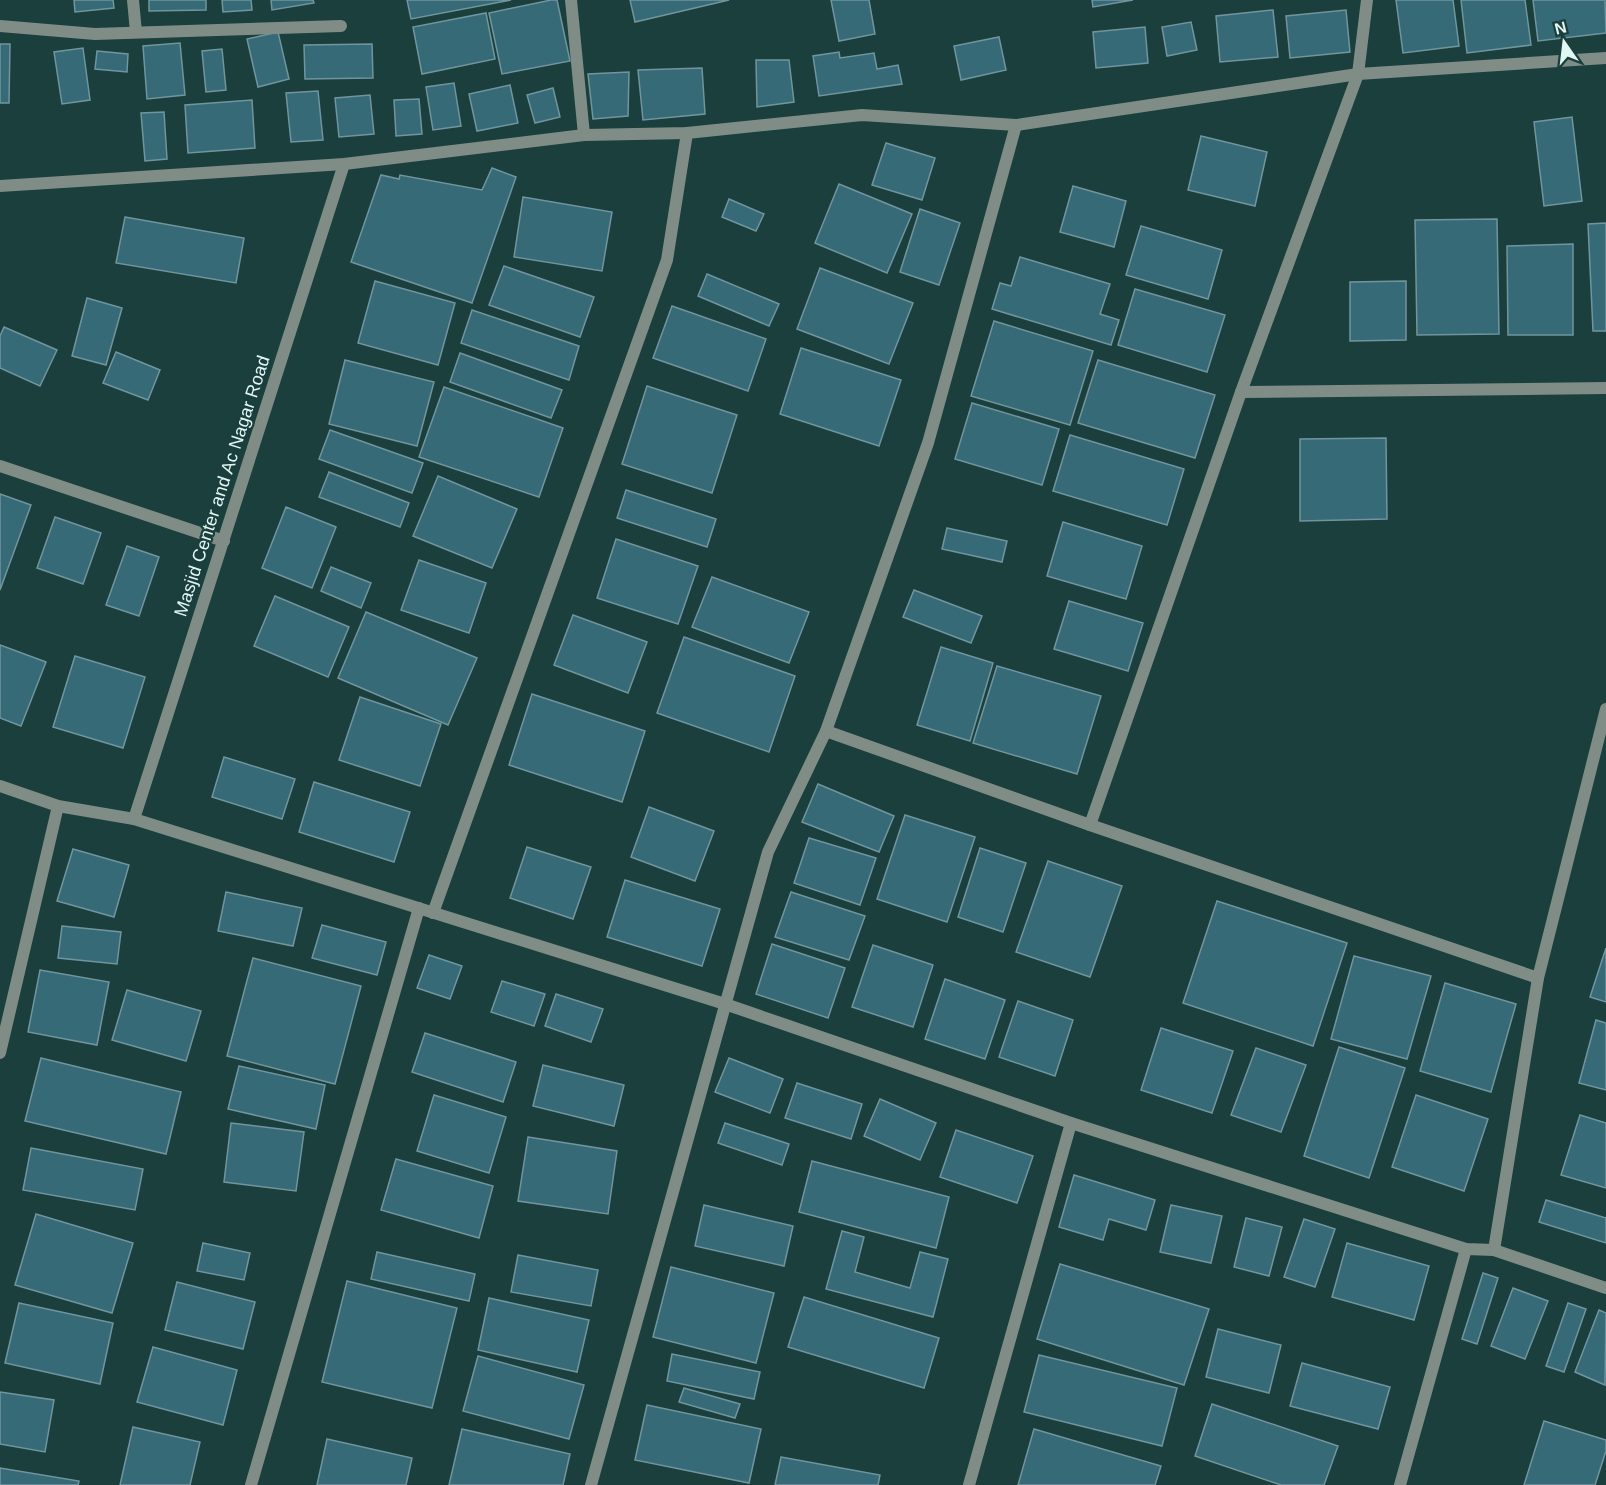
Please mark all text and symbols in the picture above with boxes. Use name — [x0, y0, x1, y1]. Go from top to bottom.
north arrow — [1534, 12, 1594, 72]
text: N — [1553, 18, 1568, 38]
street label: Masjid Center and Ac Nagar Road — [170, 353, 274, 619]

